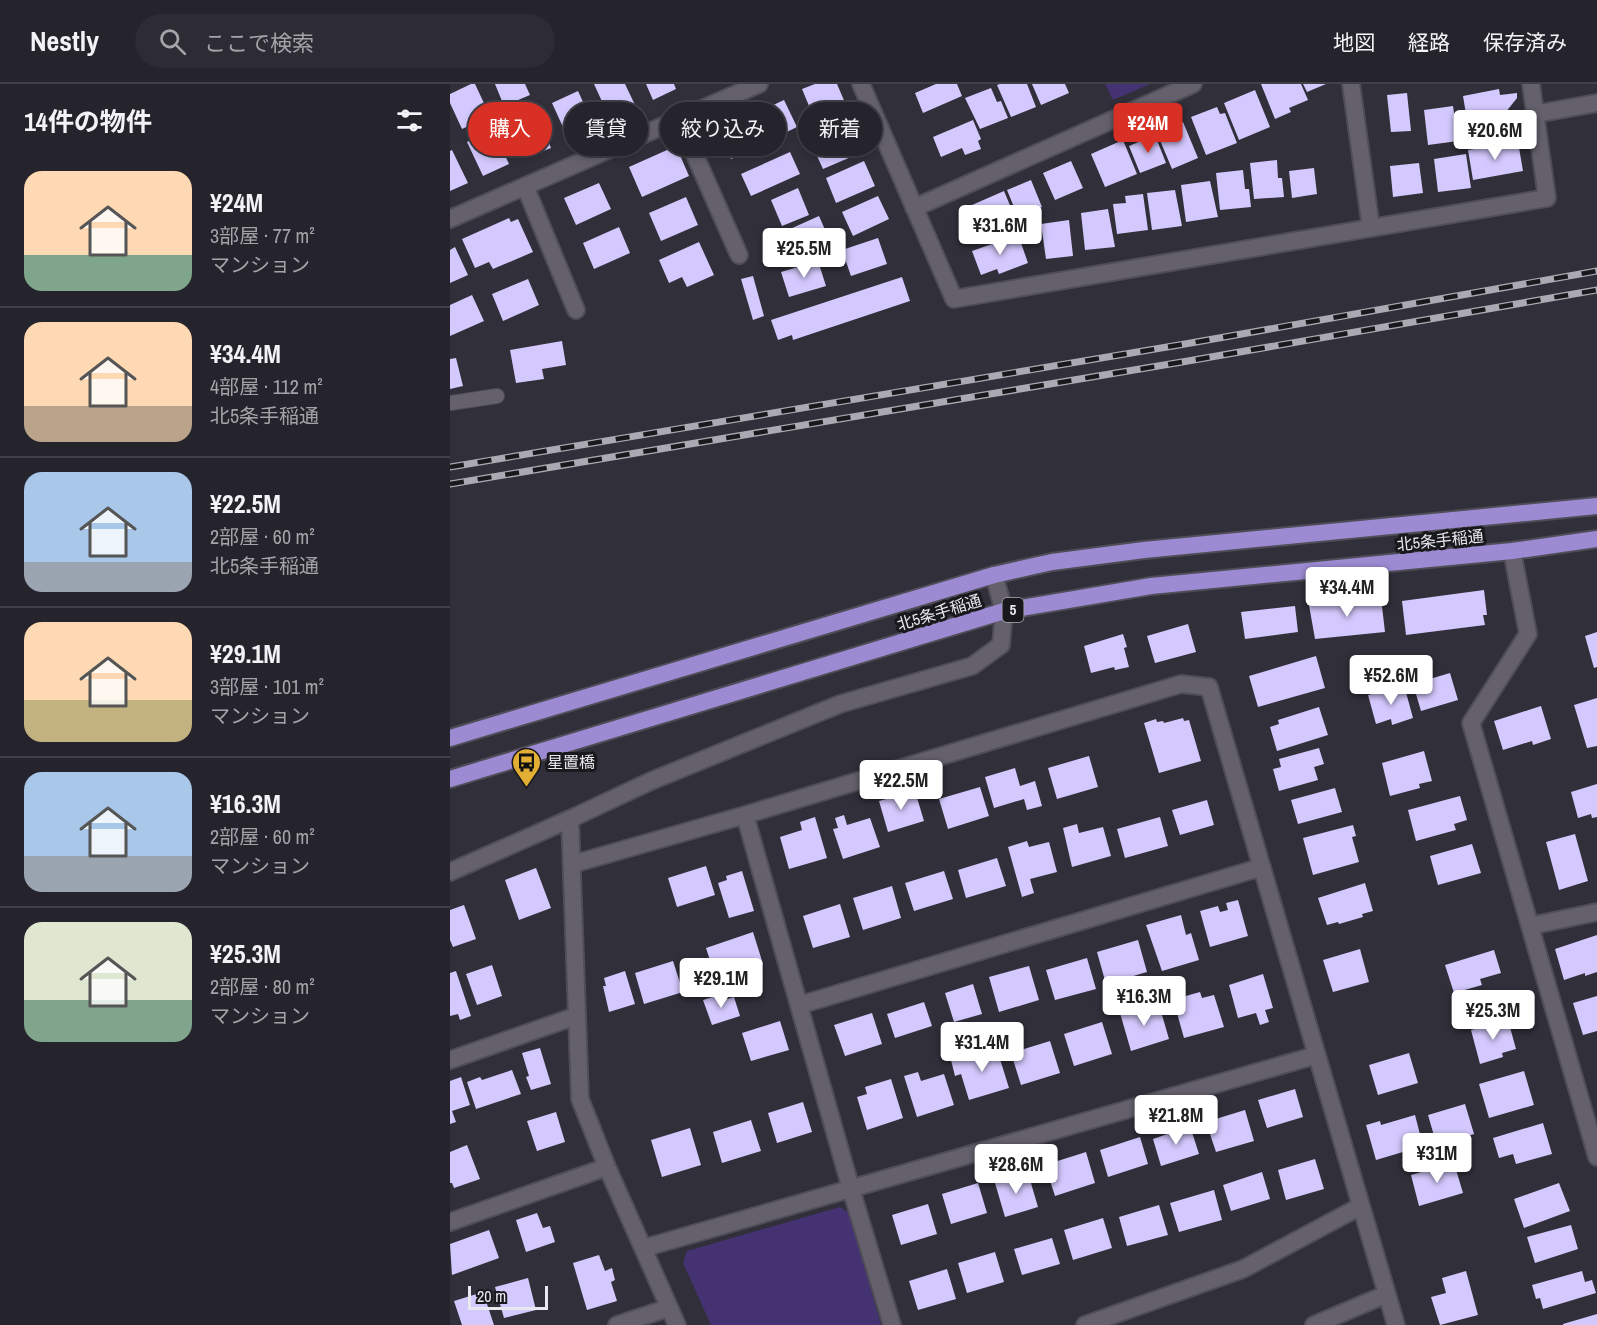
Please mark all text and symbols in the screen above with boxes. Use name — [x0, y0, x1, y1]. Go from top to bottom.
search box — [135, 14, 555, 68]
text: Nestly — [30, 22, 99, 60]
icon: search — [156, 25, 189, 58]
text: ここで検索 — [204, 28, 314, 58]
text: 地図 — [1333, 28, 1375, 57]
text: 経路 — [1408, 28, 1450, 57]
text: 保存済み — [1483, 28, 1567, 57]
chip: 購入 — [468, 102, 552, 156]
chip: 賃貸 — [564, 102, 648, 156]
chip: 絞り込み — [660, 102, 786, 156]
chip: 新着 — [798, 102, 882, 156]
pin: ¥24M — [1112, 103, 1184, 154]
text: 14件の物件 — [24, 104, 152, 139]
icon: filters — [393, 104, 426, 137]
text: ¥24M — [1127, 109, 1169, 136]
pin: ¥20.6M — [1446, 110, 1544, 161]
text: ¥20.6M — [1468, 116, 1522, 143]
text: ¥24M — [210, 185, 263, 220]
icon: home — [72, 195, 144, 267]
pin: ¥31.6M — [951, 205, 1049, 256]
text: ¥31.6M — [973, 211, 1027, 238]
text: 3部屋 · 77 m² — [210, 222, 315, 249]
pin: ¥25.5M — [755, 228, 853, 279]
text: ¥25.5M — [777, 234, 831, 261]
text: マンション — [210, 251, 310, 278]
text: ¥34.4M — [210, 336, 281, 371]
icon: home — [72, 346, 144, 418]
text: 4部屋 · 112 m² — [210, 373, 323, 400]
text: 北5条手稲通 — [210, 402, 319, 429]
text: ¥22.5M — [210, 486, 281, 521]
icon: home — [72, 496, 144, 568]
text: 2部屋 · 60 m² — [210, 523, 315, 550]
street label: 北5条手稲通 — [1395, 524, 1485, 556]
text: 北5条手稲通 — [210, 552, 319, 579]
pin: ¥34.4M — [1298, 567, 1396, 618]
text: ¥34.4M — [1320, 573, 1374, 600]
street label: 北5条手稲通 — [894, 589, 984, 635]
road number: 5 — [1002, 598, 1024, 622]
text: ¥29.1M — [210, 636, 281, 671]
icon: home — [72, 646, 144, 718]
pin: ¥52.6M — [1342, 655, 1440, 706]
text: ¥52.6M — [1364, 661, 1418, 688]
text: 3部屋 · 101 m² — [210, 673, 324, 700]
text: マンション — [210, 702, 310, 729]
bus stop icon: 星置橋 — [510, 746, 542, 788]
place label: 星置橋 — [547, 751, 595, 773]
pin: ¥22.5M — [852, 760, 950, 811]
text: ¥22.5M — [874, 766, 928, 793]
text: ¥16.3M — [210, 786, 281, 821]
icon: home — [72, 796, 144, 868]
text: 2部屋 · 60 m² — [210, 823, 315, 850]
text: マンション — [210, 852, 310, 879]
text: ¥25.3M — [210, 936, 281, 971]
icon: home — [72, 946, 144, 1018]
pin: ¥29.1M — [672, 958, 770, 1009]
text: ¥29.1M — [694, 964, 748, 991]
text: 2部屋 · 80 m² — [210, 973, 315, 1000]
pin: ¥16.3M — [1095, 976, 1193, 1027]
text: ¥16.3M — [1117, 982, 1171, 1009]
pin: ¥25.3M — [1444, 990, 1542, 1041]
text: ¥25.3M — [1466, 996, 1520, 1023]
text: マンション — [210, 1002, 310, 1029]
pin: ¥31.4M — [933, 1022, 1031, 1073]
text: ¥31.4M — [955, 1028, 1009, 1055]
pin: ¥21.8M — [1127, 1095, 1225, 1146]
text: ¥21.8M — [1149, 1101, 1203, 1128]
pin: ¥31M — [1401, 1133, 1473, 1184]
text: ¥31M — [1416, 1139, 1458, 1166]
pin: ¥28.6M — [967, 1144, 1065, 1195]
text: ¥28.6M — [989, 1150, 1043, 1177]
scale bar — [468, 1283, 548, 1310]
text: 20 m — [477, 1285, 506, 1307]

